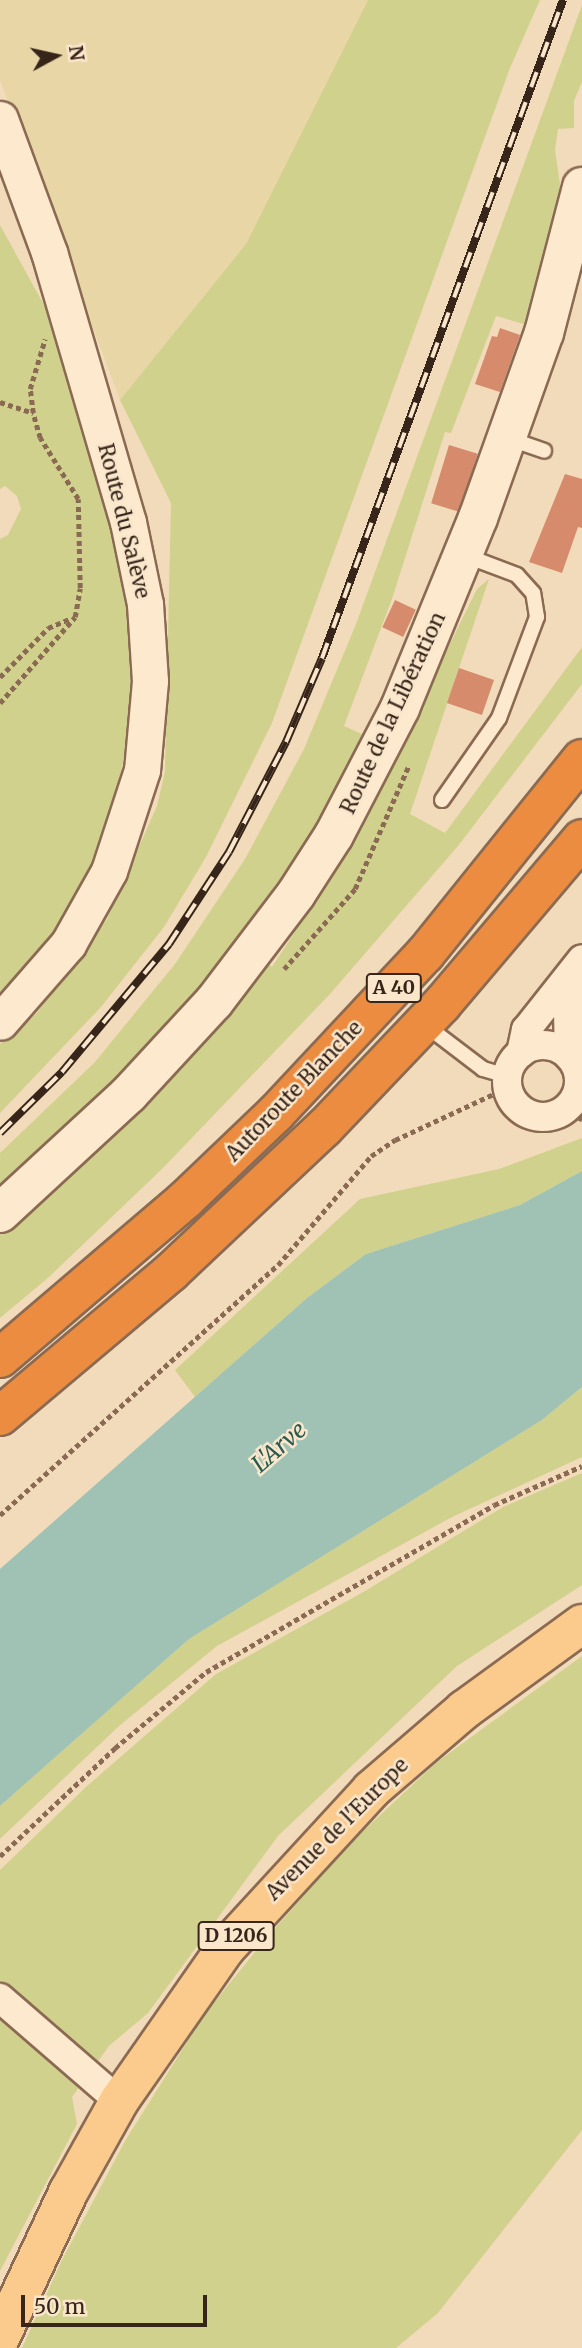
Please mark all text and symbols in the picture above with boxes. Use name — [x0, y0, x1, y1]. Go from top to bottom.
north arrow — [21, 21, 91, 91]
text: N — [64, 44, 90, 62]
street label: Route du Salève — [93, 441, 155, 601]
street label: Route de la Libération — [335, 608, 451, 818]
road number: A 40 — [364, 972, 424, 1004]
street label: Autoroute Blanche — [220, 1015, 368, 1167]
water label: L'Arve — [246, 1416, 312, 1478]
street label: Avenue de l'Europe — [261, 1753, 413, 1905]
road number: D 1206 — [198, 1920, 274, 1952]
scale bar — [24, 2282, 210, 2326]
text: 50 m — [34, 2293, 85, 2320]

